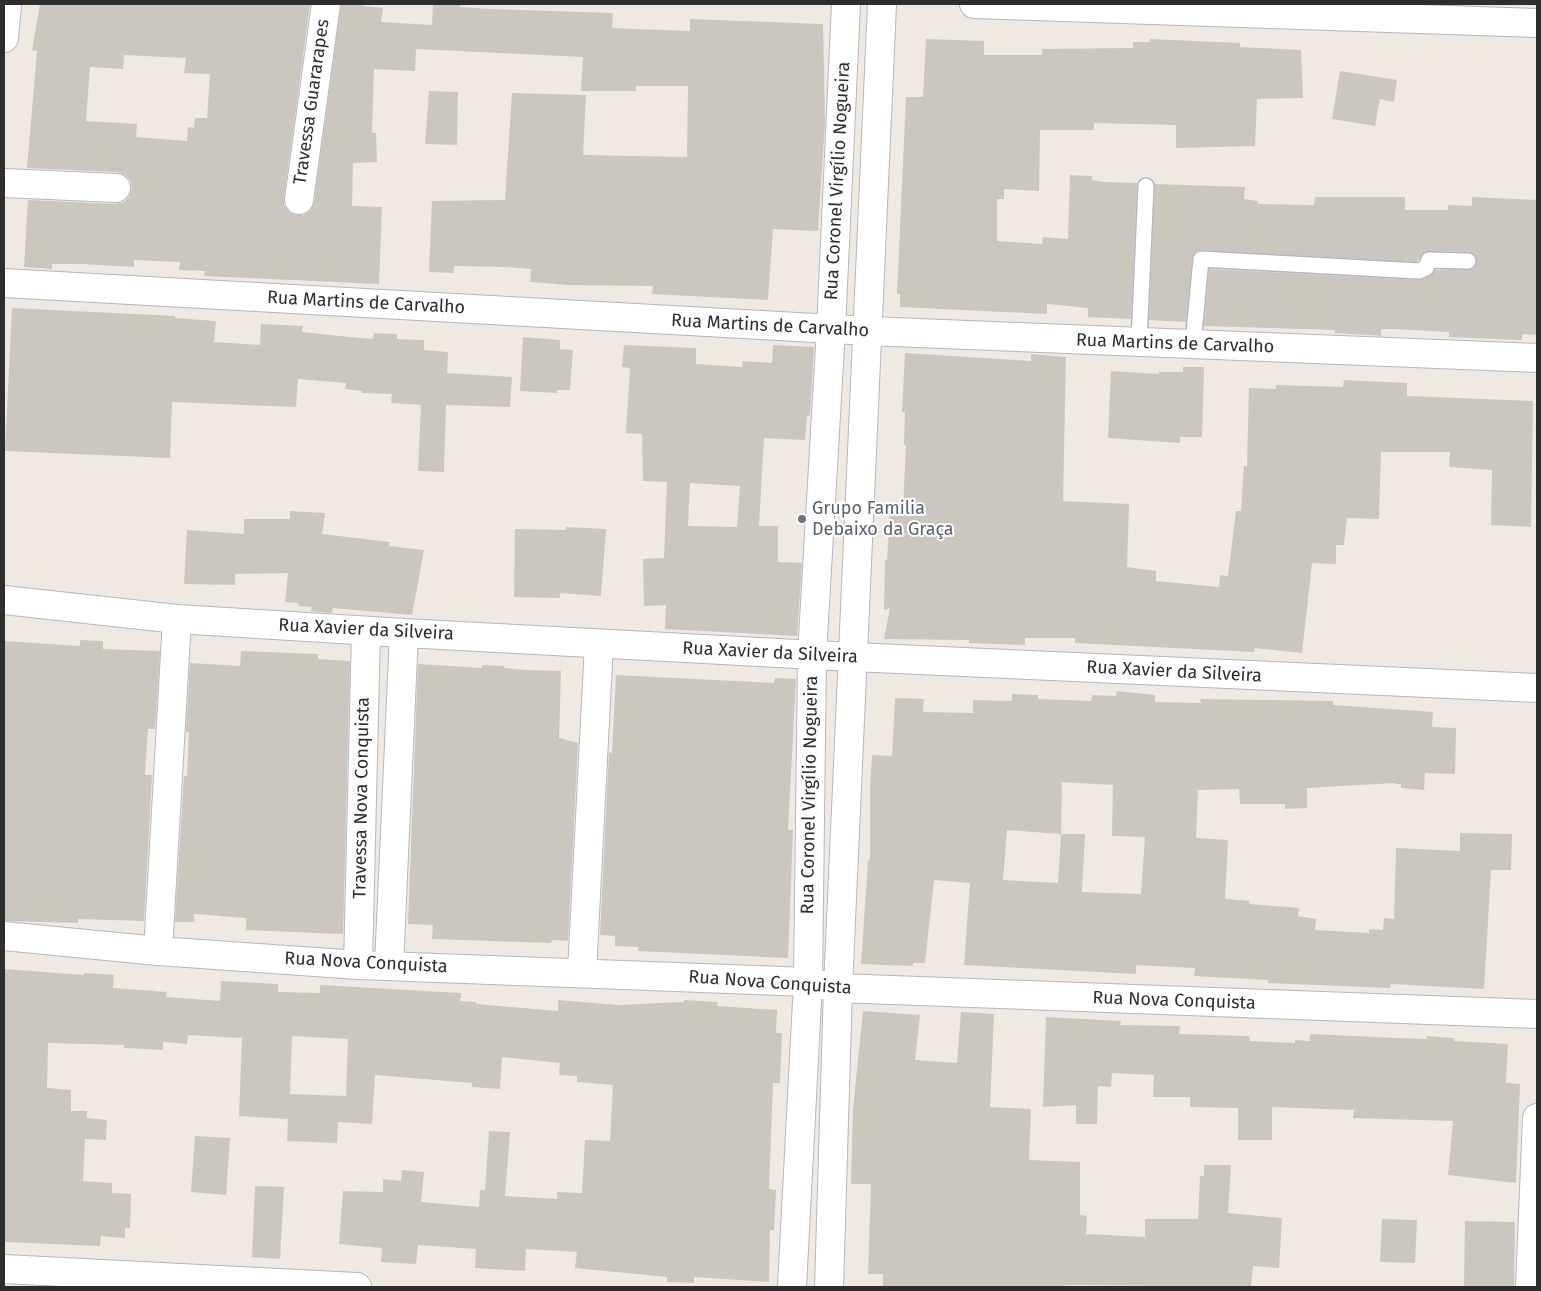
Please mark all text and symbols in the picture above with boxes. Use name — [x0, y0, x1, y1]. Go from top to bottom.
street label: Travessa Guararapes — [290, 18, 334, 186]
street label: Rua Coronel Virgílio Nogueira — [821, 61, 855, 301]
street label: Rua Martins de Carvalho — [266, 287, 466, 319]
street label: Rua Martins de Carvalho — [670, 310, 870, 342]
street label: Rua Martins de Carvalho — [1075, 330, 1275, 358]
place label: Grupo Familia Debaixo da Graça — [812, 498, 954, 540]
marker: Grupo Familia Debaixo da Graça — [796, 513, 808, 525]
street label: Rua Xavier da Silveira — [278, 615, 454, 645]
street label: Rua Xavier da Silveira — [682, 638, 858, 668]
street label: Rua Xavier da Silveira — [1086, 657, 1262, 687]
street label: Rua Coronel Virgílio Nogueira — [797, 675, 823, 915]
street label: Travessa Nova Conquista — [349, 697, 375, 899]
street label: Rua Nova Conquista — [284, 948, 448, 978]
street label: Rua Nova Conquista — [688, 967, 852, 999]
street label: Rua Nova Conquista — [1092, 987, 1256, 1015]

